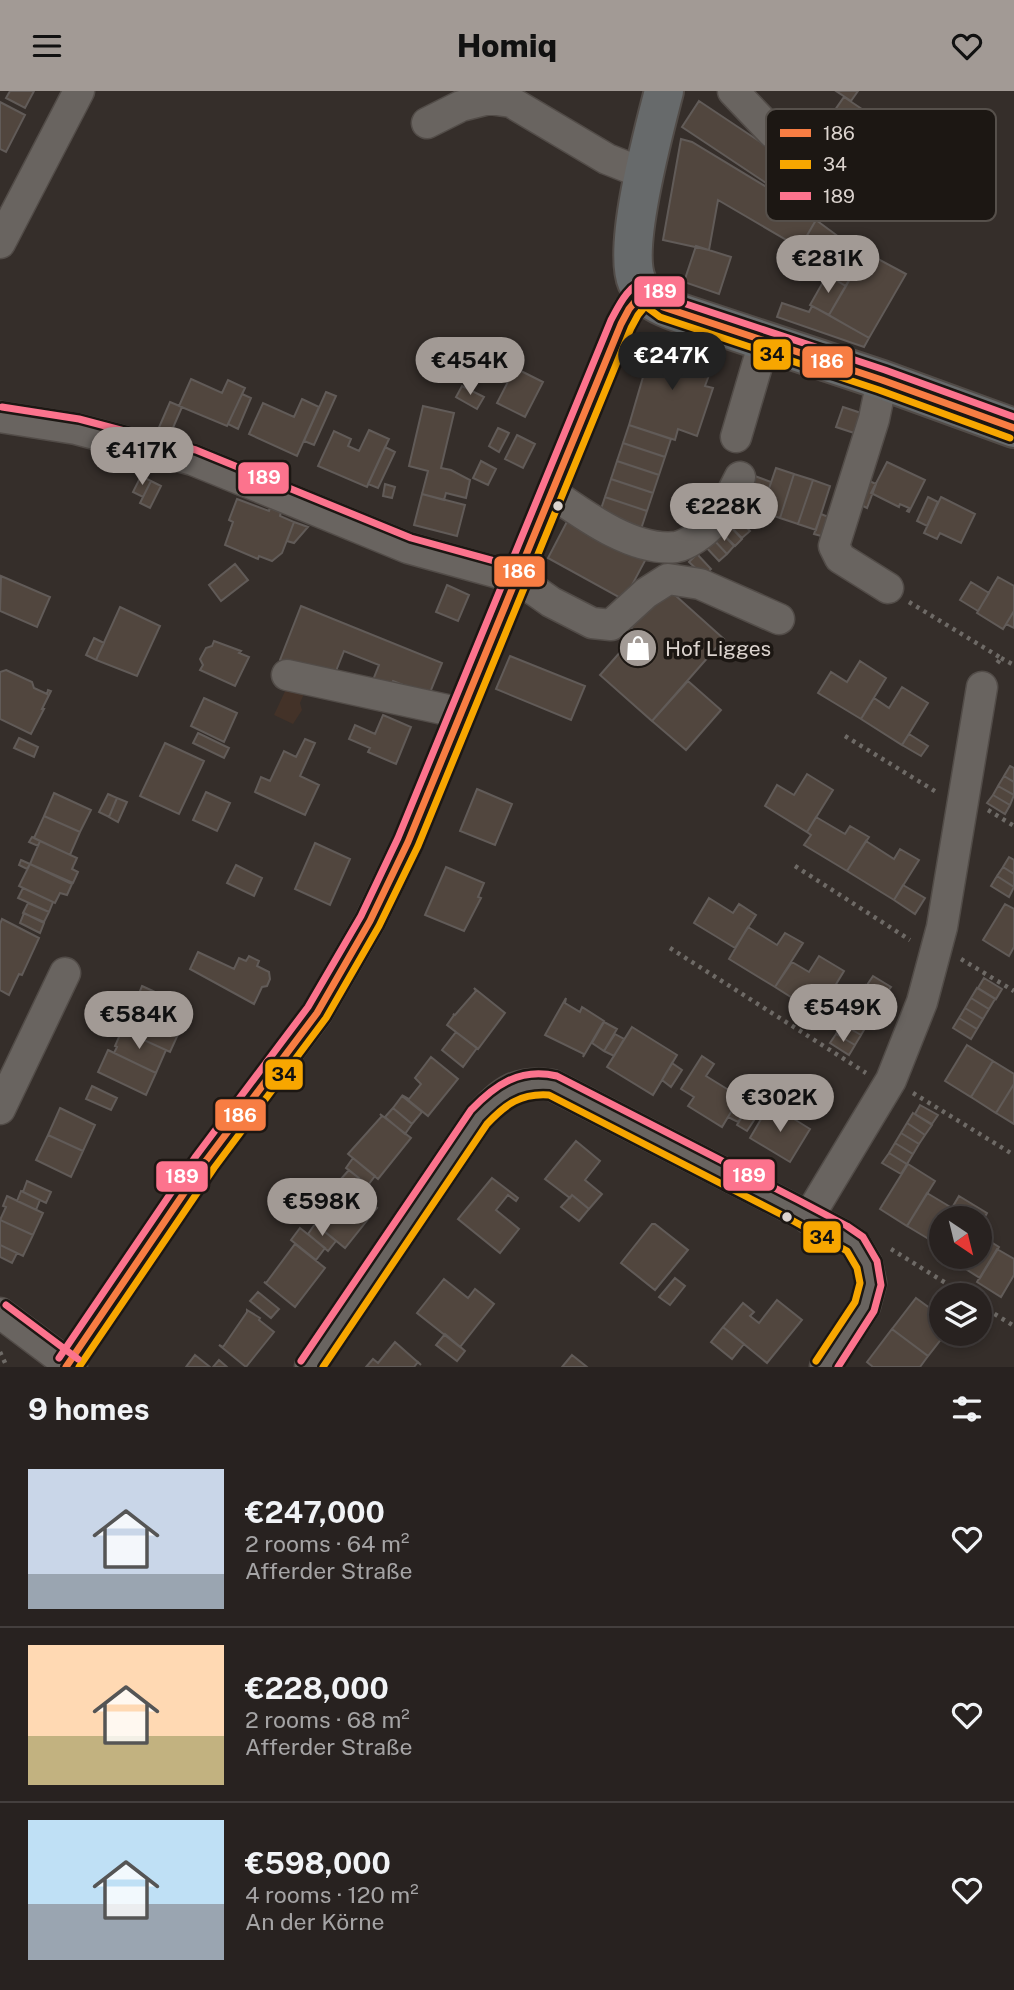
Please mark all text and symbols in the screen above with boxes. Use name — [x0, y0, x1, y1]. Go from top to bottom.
icon: menu — [28, 27, 66, 65]
text: Homiq — [457, 27, 557, 64]
icon: heart — [948, 27, 986, 65]
legend — [766, 109, 996, 221]
text: 186 — [823, 122, 855, 144]
text: 34 — [823, 153, 847, 175]
text: 189 — [823, 185, 855, 207]
pin: €281K — [779, 235, 877, 295]
text: €281K — [792, 244, 864, 271]
line badge: 189 — [633, 275, 686, 308]
text: 189 — [643, 280, 677, 302]
pin: €247K — [623, 333, 721, 392]
pin: €454K — [421, 337, 519, 397]
line badge: 34 — [752, 338, 792, 371]
text: €247K — [634, 341, 710, 368]
text: 34 — [759, 343, 785, 365]
line badge: 186 — [801, 345, 854, 379]
text: €454K — [432, 346, 508, 373]
text: 186 — [810, 350, 844, 372]
pin: €417K — [93, 427, 191, 487]
text: €417K — [107, 436, 177, 463]
line badge: 189 — [237, 461, 290, 495]
text: 189 — [247, 466, 281, 488]
pin: €228K — [675, 483, 773, 543]
text: €228K — [686, 492, 762, 519]
unlabelled marker — [551, 499, 565, 513]
line badge: 186 — [493, 555, 546, 588]
text: 186 — [502, 560, 536, 582]
shop icon: Hof Ligges — [617, 627, 659, 669]
place label: Hof Ligges — [665, 636, 771, 661]
pin: €549K — [794, 985, 892, 1044]
pin: €584K — [90, 991, 188, 1051]
text: €549K — [804, 993, 882, 1020]
text: €584K — [100, 1000, 178, 1027]
line badge: 34 — [264, 1058, 304, 1091]
text: 34 — [271, 1063, 297, 1085]
pin: €302K — [731, 1075, 829, 1134]
text: €302K — [742, 1083, 818, 1110]
line badge: 186 — [214, 1098, 267, 1132]
text: 186 — [223, 1104, 257, 1126]
line badge: 189 — [722, 1158, 776, 1192]
line badge: 189 — [155, 1160, 209, 1193]
text: 189 — [732, 1164, 766, 1186]
text: 189 — [165, 1165, 199, 1187]
pin: €598K — [273, 1179, 371, 1238]
text: €598K — [283, 1187, 361, 1214]
north arrow — [929, 1206, 992, 1269]
map controls — [929, 1206, 992, 1346]
unlabelled marker — [780, 1210, 794, 1224]
line badge: 34 — [802, 1220, 842, 1254]
text: 34 — [809, 1226, 835, 1248]
button: layers — [929, 1283, 992, 1346]
icon: filters — [948, 1390, 986, 1428]
text: 9 homes — [28, 1391, 150, 1427]
text: €247,000 — [245, 1494, 385, 1530]
icon: home — [84, 1497, 168, 1581]
icon: heart — [948, 1520, 986, 1558]
text: 2 rooms · 64 m² — [245, 1530, 409, 1557]
text: Afferder Straße — [245, 1557, 413, 1584]
text: €228,000 — [245, 1670, 389, 1706]
icon: home — [84, 1673, 168, 1757]
icon: heart — [948, 1696, 986, 1734]
text: 2 rooms · 68 m² — [245, 1706, 410, 1733]
text: Afferder Straße — [245, 1733, 413, 1760]
text: €598,000 — [245, 1845, 391, 1881]
icon: home — [84, 1848, 168, 1932]
icon: heart — [948, 1871, 986, 1909]
text: 4 rooms · 120 m² — [245, 1881, 419, 1908]
text: An der Körne — [245, 1908, 385, 1935]

